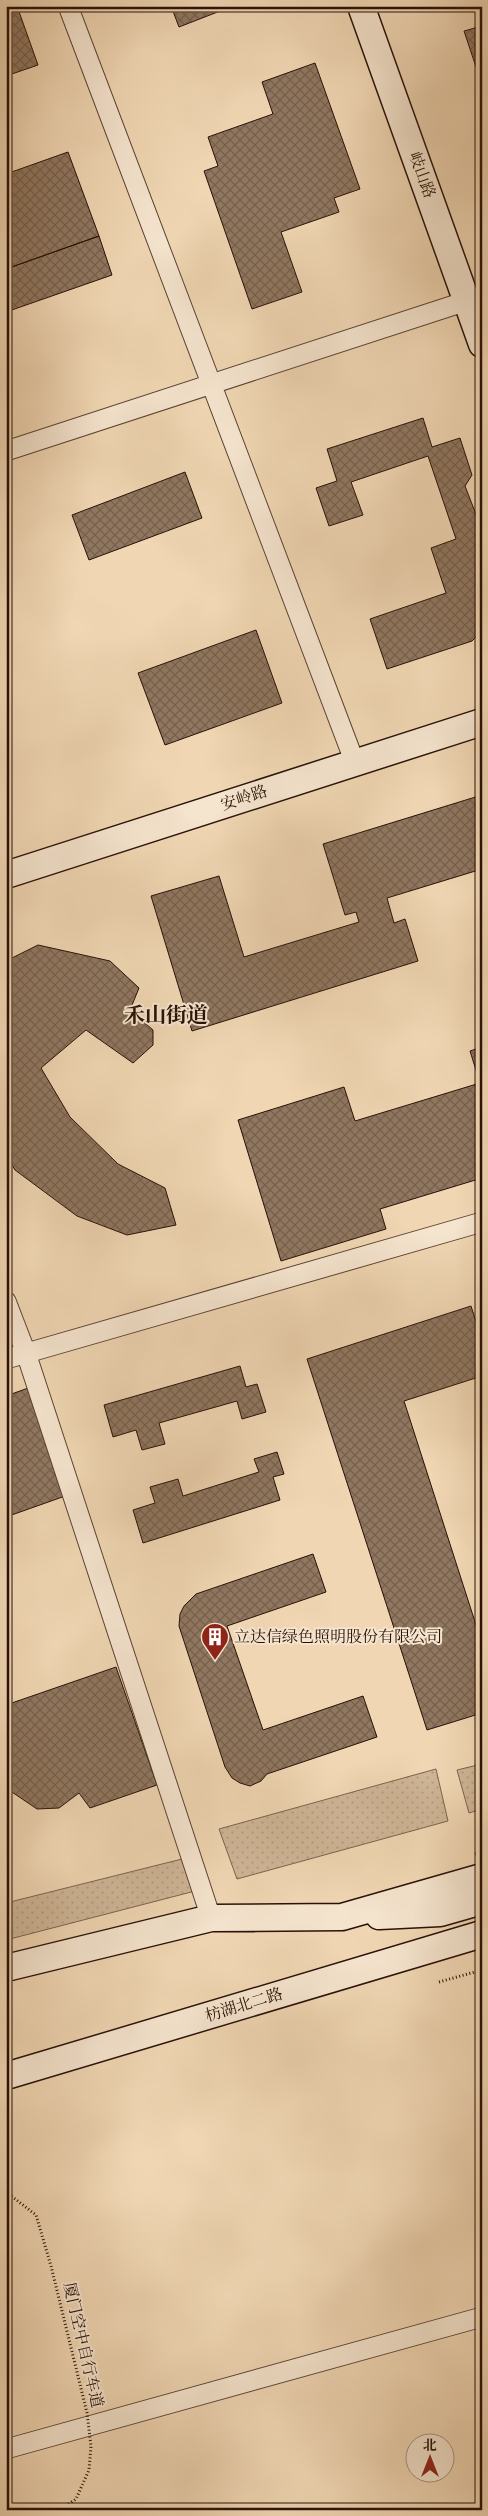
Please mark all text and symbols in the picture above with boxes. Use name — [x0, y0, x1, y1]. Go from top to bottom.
street label: 岐山路 — [403, 149, 441, 201]
street label: 安岭路 — [218, 780, 270, 816]
district label: 禾山街道 — [124, 1001, 208, 1030]
building icon: 立达信绿色照明股份有限公司 — [200, 1622, 230, 1661]
place label: 立达信绿色照明股份有限公司 — [234, 1626, 442, 1648]
street label: 枋湖北二路 — [203, 1983, 285, 2027]
street label: 厦门空中自行车道 — [58, 2280, 108, 2410]
north arrow — [406, 2434, 456, 2484]
text: 北 — [423, 2436, 437, 2455]

